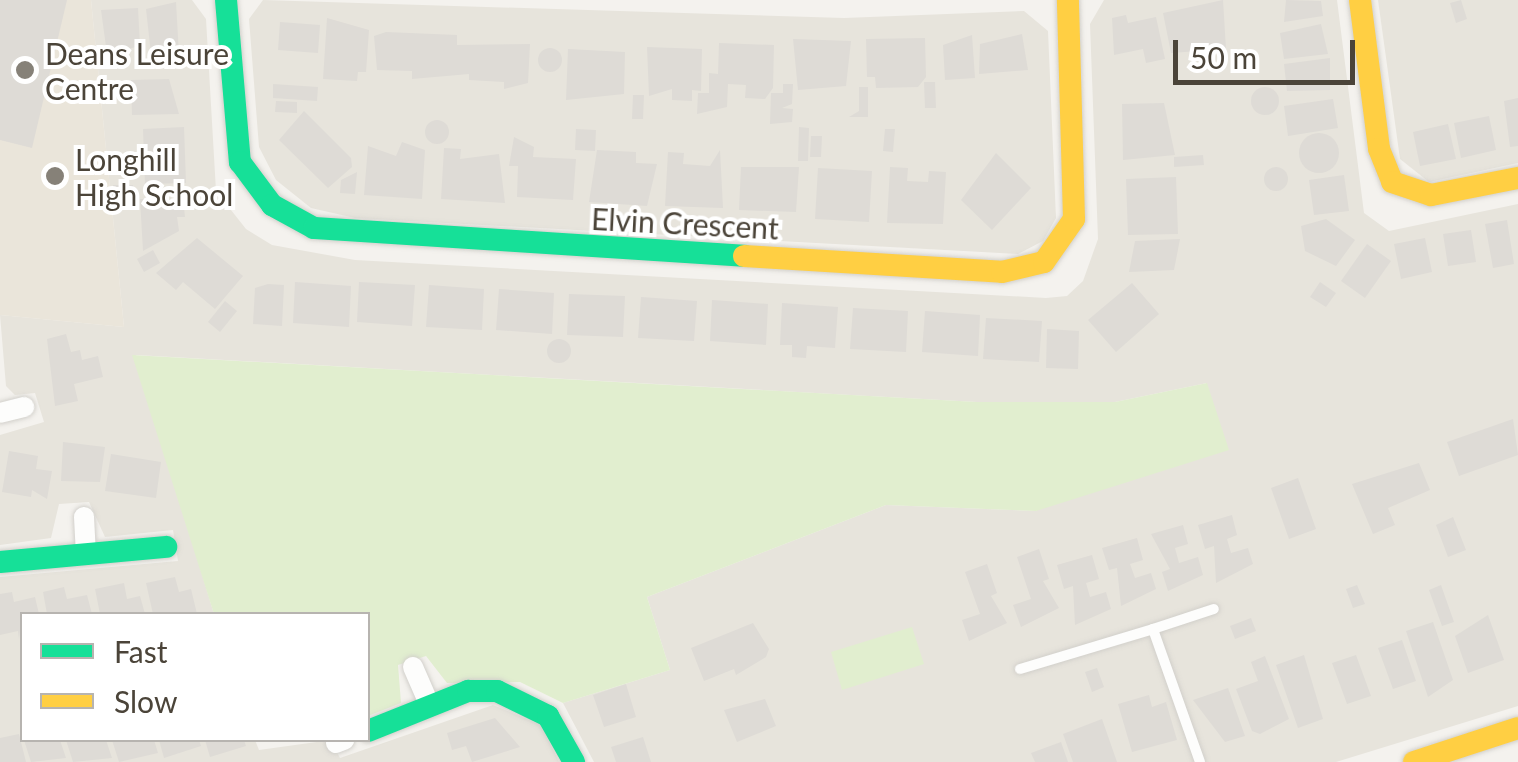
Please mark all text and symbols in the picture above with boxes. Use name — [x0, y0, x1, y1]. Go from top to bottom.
scale bar — [1178, 20, 1360, 82]
place label: Deans Leisure Centre — [45, 35, 229, 106]
text: 50 m — [1190, 39, 1257, 75]
marker: Deans Leisure Centre — [14, 59, 36, 81]
place label: Longhill High School — [75, 141, 233, 212]
marker: Longhill High School — [44, 165, 66, 187]
street label: Elvin Crescent — [590, 200, 780, 246]
legend — [20, 612, 370, 742]
text: Fast — [114, 633, 168, 669]
text: Slow — [114, 683, 177, 719]

